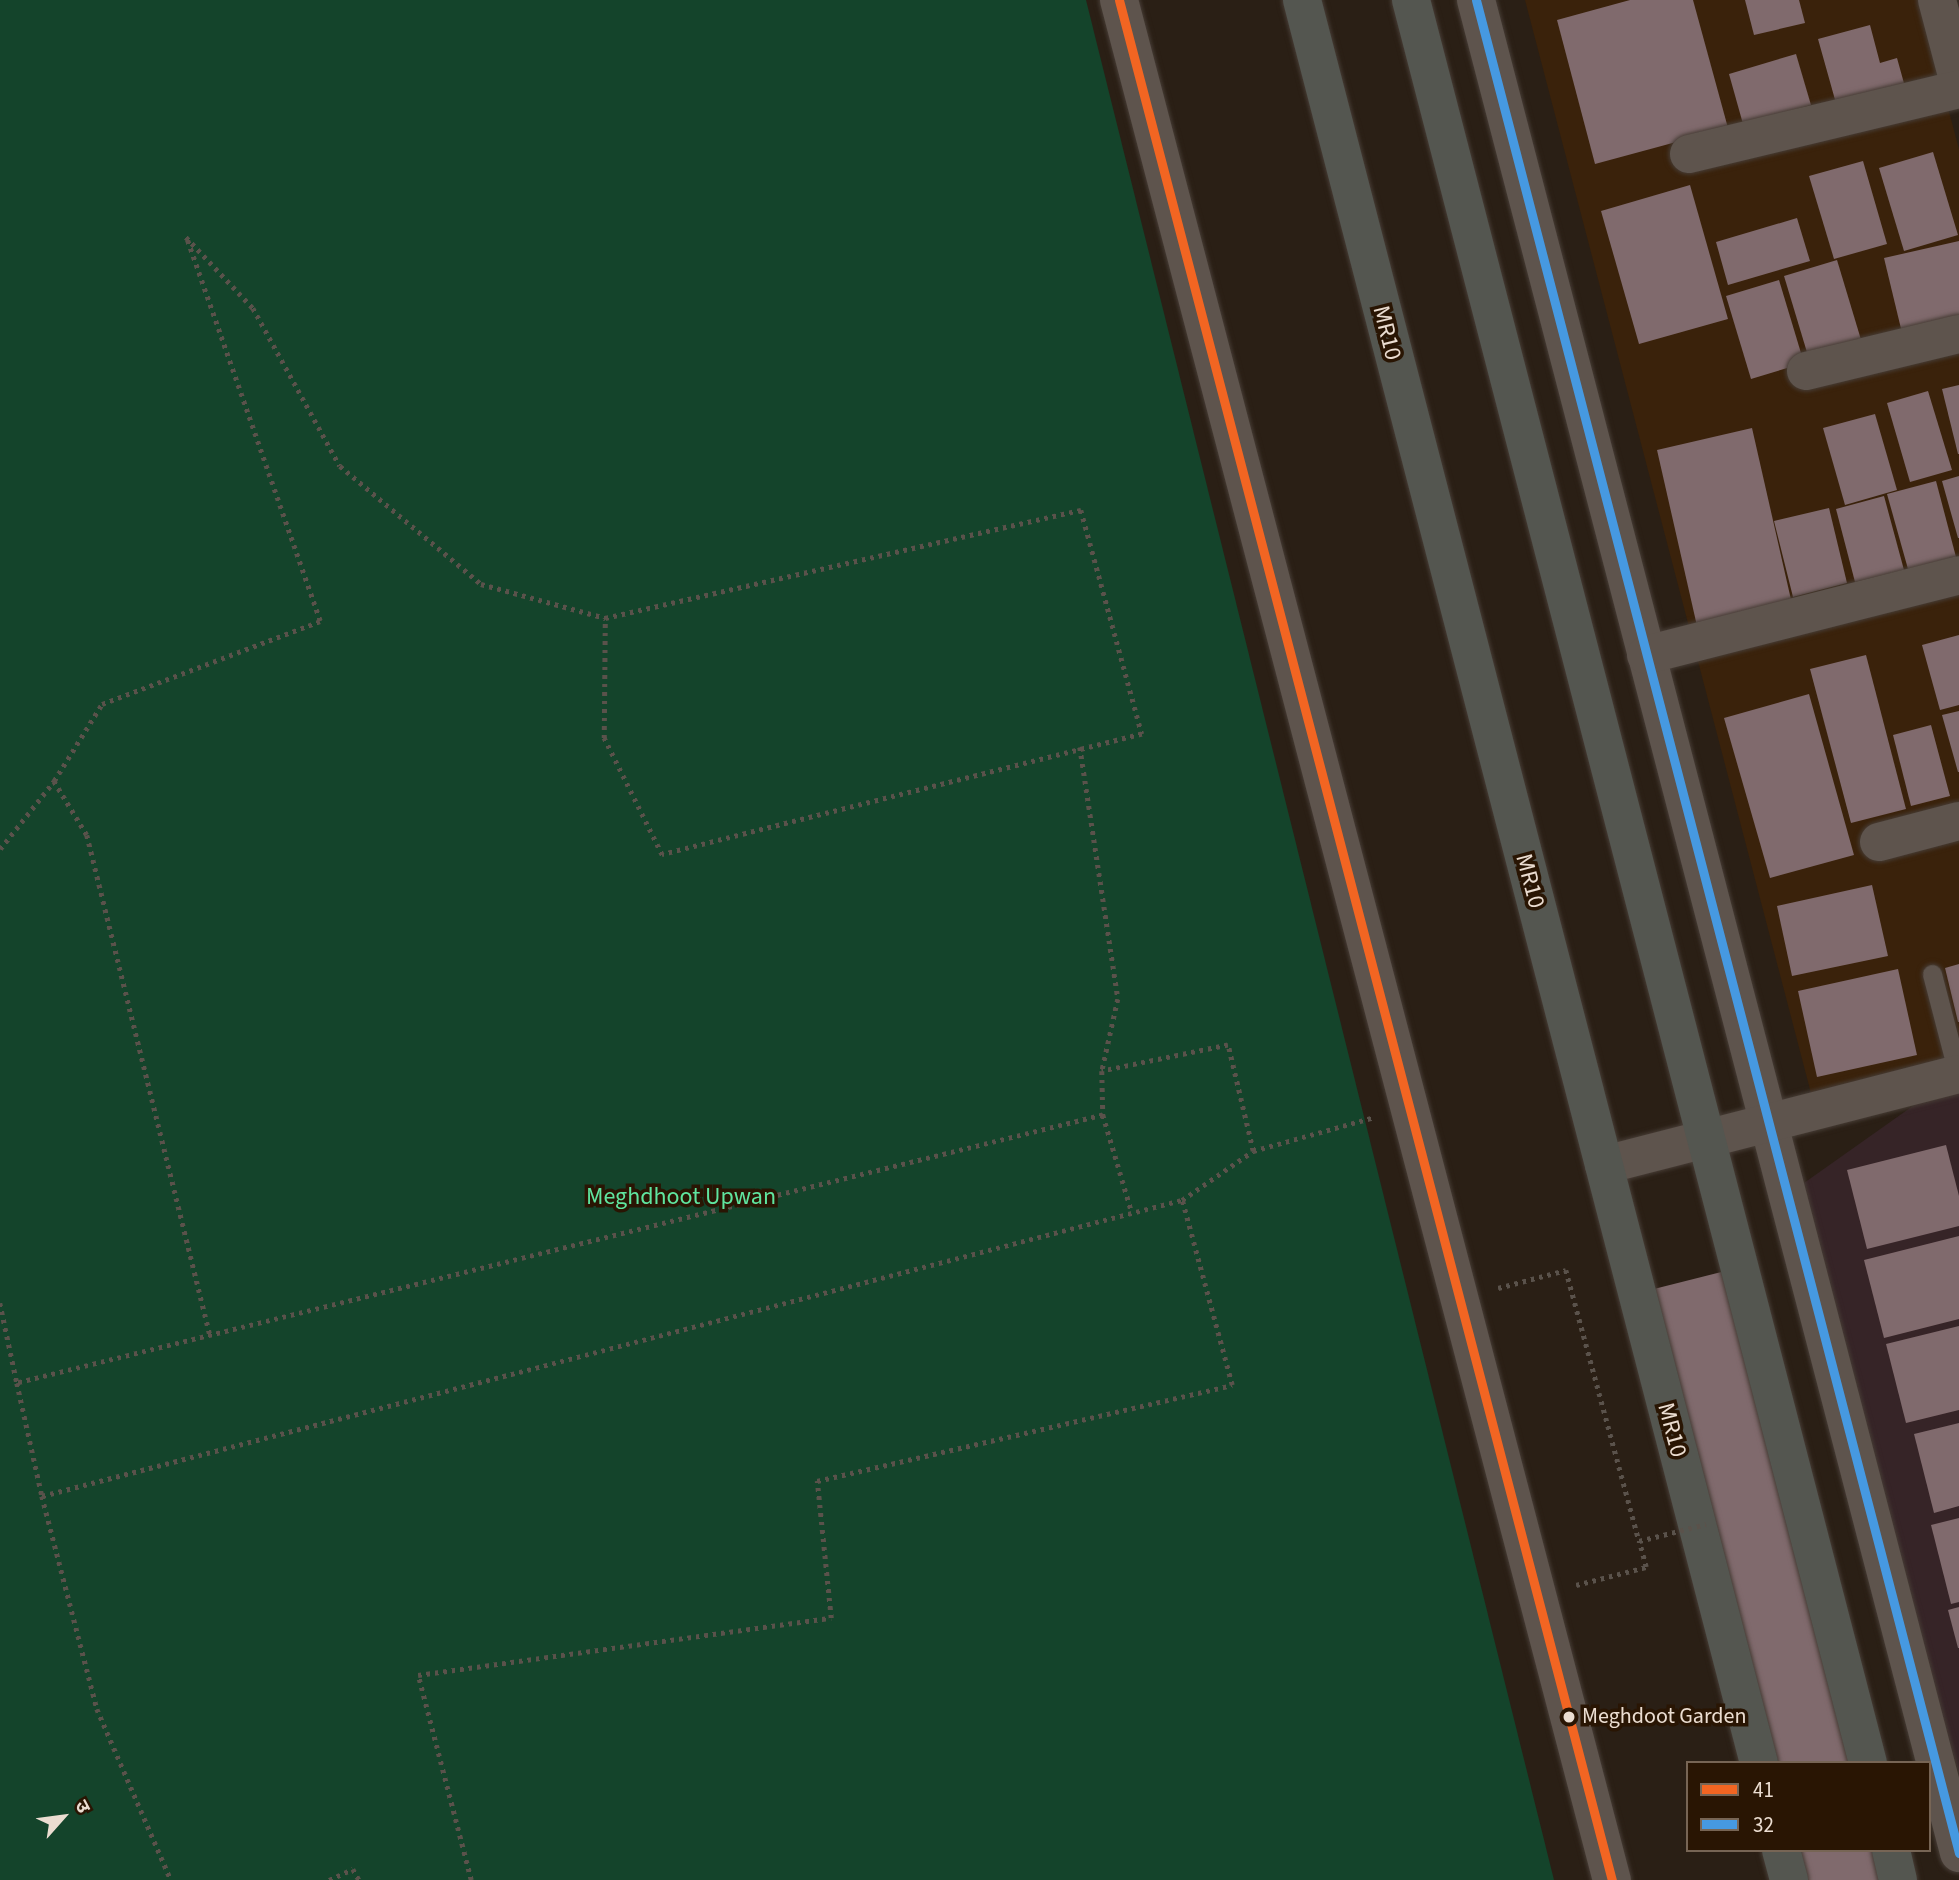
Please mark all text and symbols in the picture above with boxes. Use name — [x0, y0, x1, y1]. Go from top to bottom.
street label: MR10 — [1366, 303, 1408, 363]
street label: MR10 — [1509, 851, 1551, 911]
park label: Meghdhoot Upwan — [586, 1183, 776, 1211]
street label: MR10 — [1651, 1400, 1693, 1460]
place label: Meghdoot Garden — [1582, 1704, 1746, 1730]
marker: Meghdoot Garden — [1562, 1710, 1576, 1724]
legend — [1686, 1761, 1931, 1852]
text: 41 — [1753, 1775, 1774, 1805]
north arrow — [28, 1782, 98, 1852]
text: उ — [67, 1796, 97, 1818]
text: 32 — [1753, 1810, 1774, 1840]

